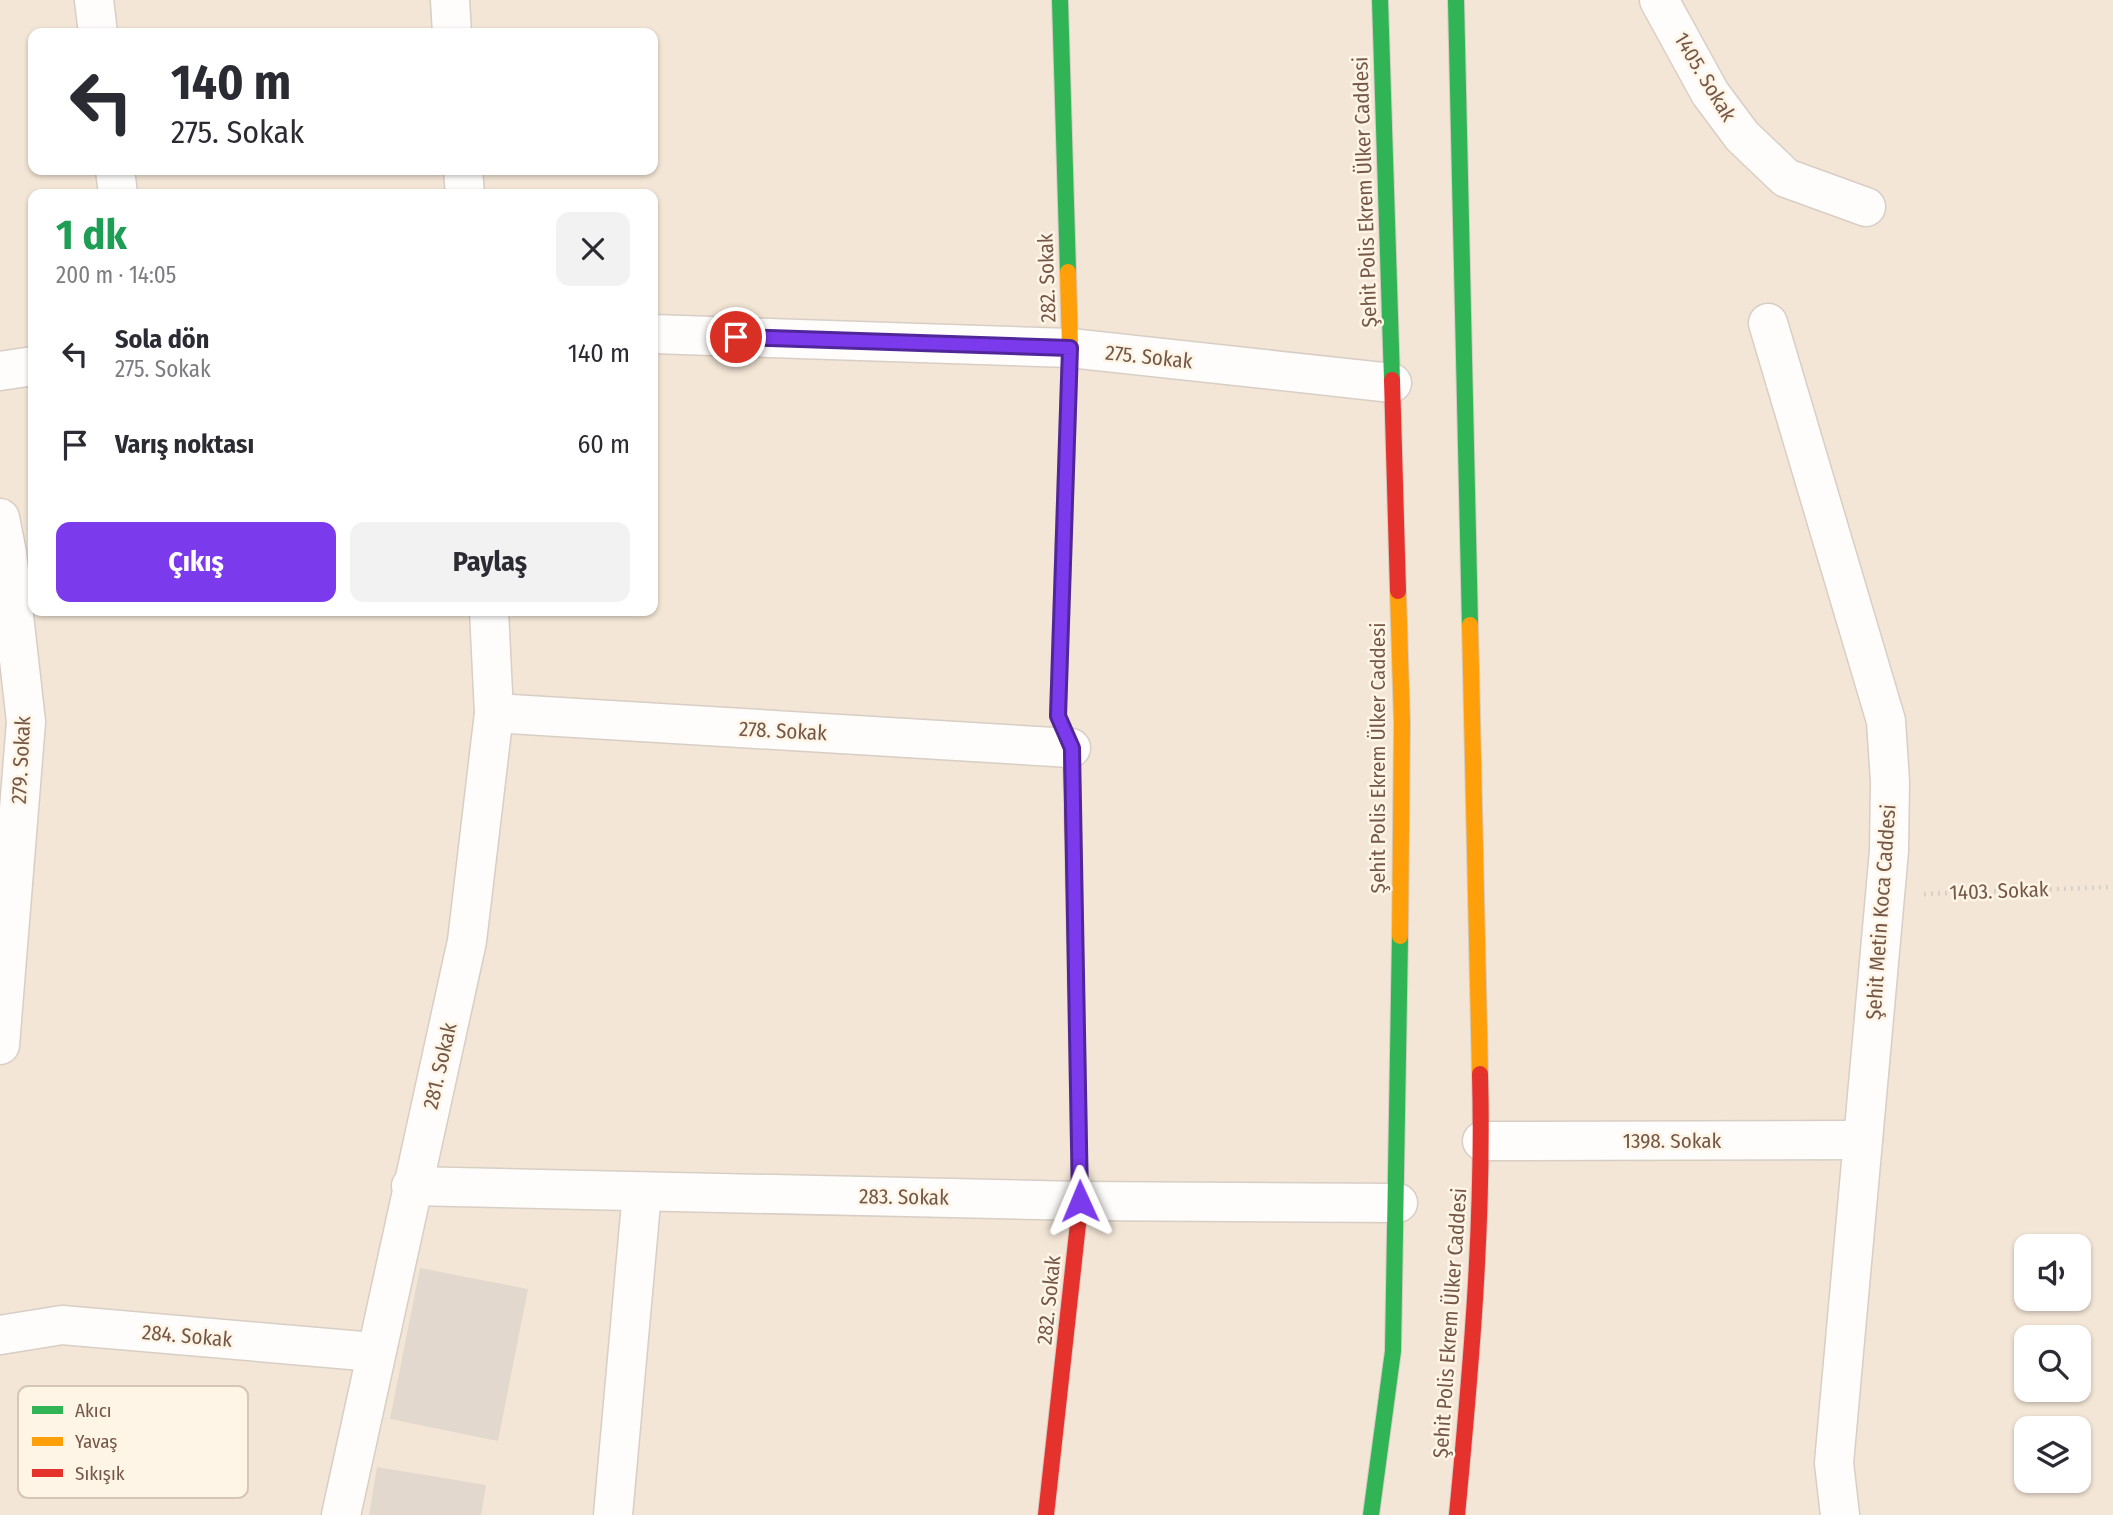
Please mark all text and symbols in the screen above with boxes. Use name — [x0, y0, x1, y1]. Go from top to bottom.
street label: 1405. Sokak — [1668, 28, 1742, 126]
text: 140 m — [171, 53, 291, 112]
icon: left — [56, 56, 147, 147]
street label: Şehit Polis Ekrem Ülker Caddesi — [1347, 56, 1383, 328]
text: 275. Sokak — [171, 113, 304, 151]
text: 1 dk — [56, 210, 127, 260]
button: close — [556, 212, 630, 286]
street label: 282. Sokak — [1032, 233, 1062, 323]
text: 200 m · 14:05 — [56, 261, 176, 289]
pin — [706, 307, 766, 367]
icon: arrive — [717, 318, 755, 356]
text: Sola dön — [115, 324, 209, 355]
icon: left — [56, 335, 94, 373]
text: 140 m — [568, 338, 630, 369]
street label: 275. Sokak — [1104, 340, 1194, 375]
text: 275. Sokak — [115, 355, 211, 383]
icon: arrive — [56, 426, 94, 464]
text: Varış noktası — [115, 429, 254, 460]
text: 60 m — [577, 429, 630, 460]
button: Çıkış — [56, 522, 336, 602]
button: Paylaş — [350, 522, 630, 602]
street label: Şehit Polis Ekrem Ülker Caddesi — [1365, 623, 1391, 893]
street label: 279. Sokak — [6, 715, 36, 805]
street label: 278. Sokak — [738, 716, 828, 746]
street label: Şehit Metin Koca Caddesi — [1860, 803, 1902, 1021]
street label: 1403. Sokak — [1949, 876, 2049, 906]
street label: 281. Sokak — [417, 1020, 463, 1112]
street label: 1398. Sokak — [1623, 1128, 1721, 1154]
position arrow — [1043, 1164, 1117, 1238]
street label: 283. Sokak — [859, 1183, 949, 1211]
street label: Şehit Polis Ekrem Ülker Caddesi — [1428, 1187, 1472, 1459]
map controls — [2014, 1234, 2091, 1493]
button: sound — [2014, 1234, 2091, 1311]
street label: 282. Sokak — [1031, 1254, 1067, 1346]
street label: 284. Sokak — [141, 1319, 233, 1353]
button: search — [2014, 1325, 2091, 1402]
legend — [18, 1386, 248, 1498]
text: Akıcı — [75, 1399, 112, 1422]
button: layers — [2014, 1416, 2091, 1493]
text: Yavaş — [75, 1430, 117, 1453]
text: Sıkışık — [75, 1462, 125, 1485]

